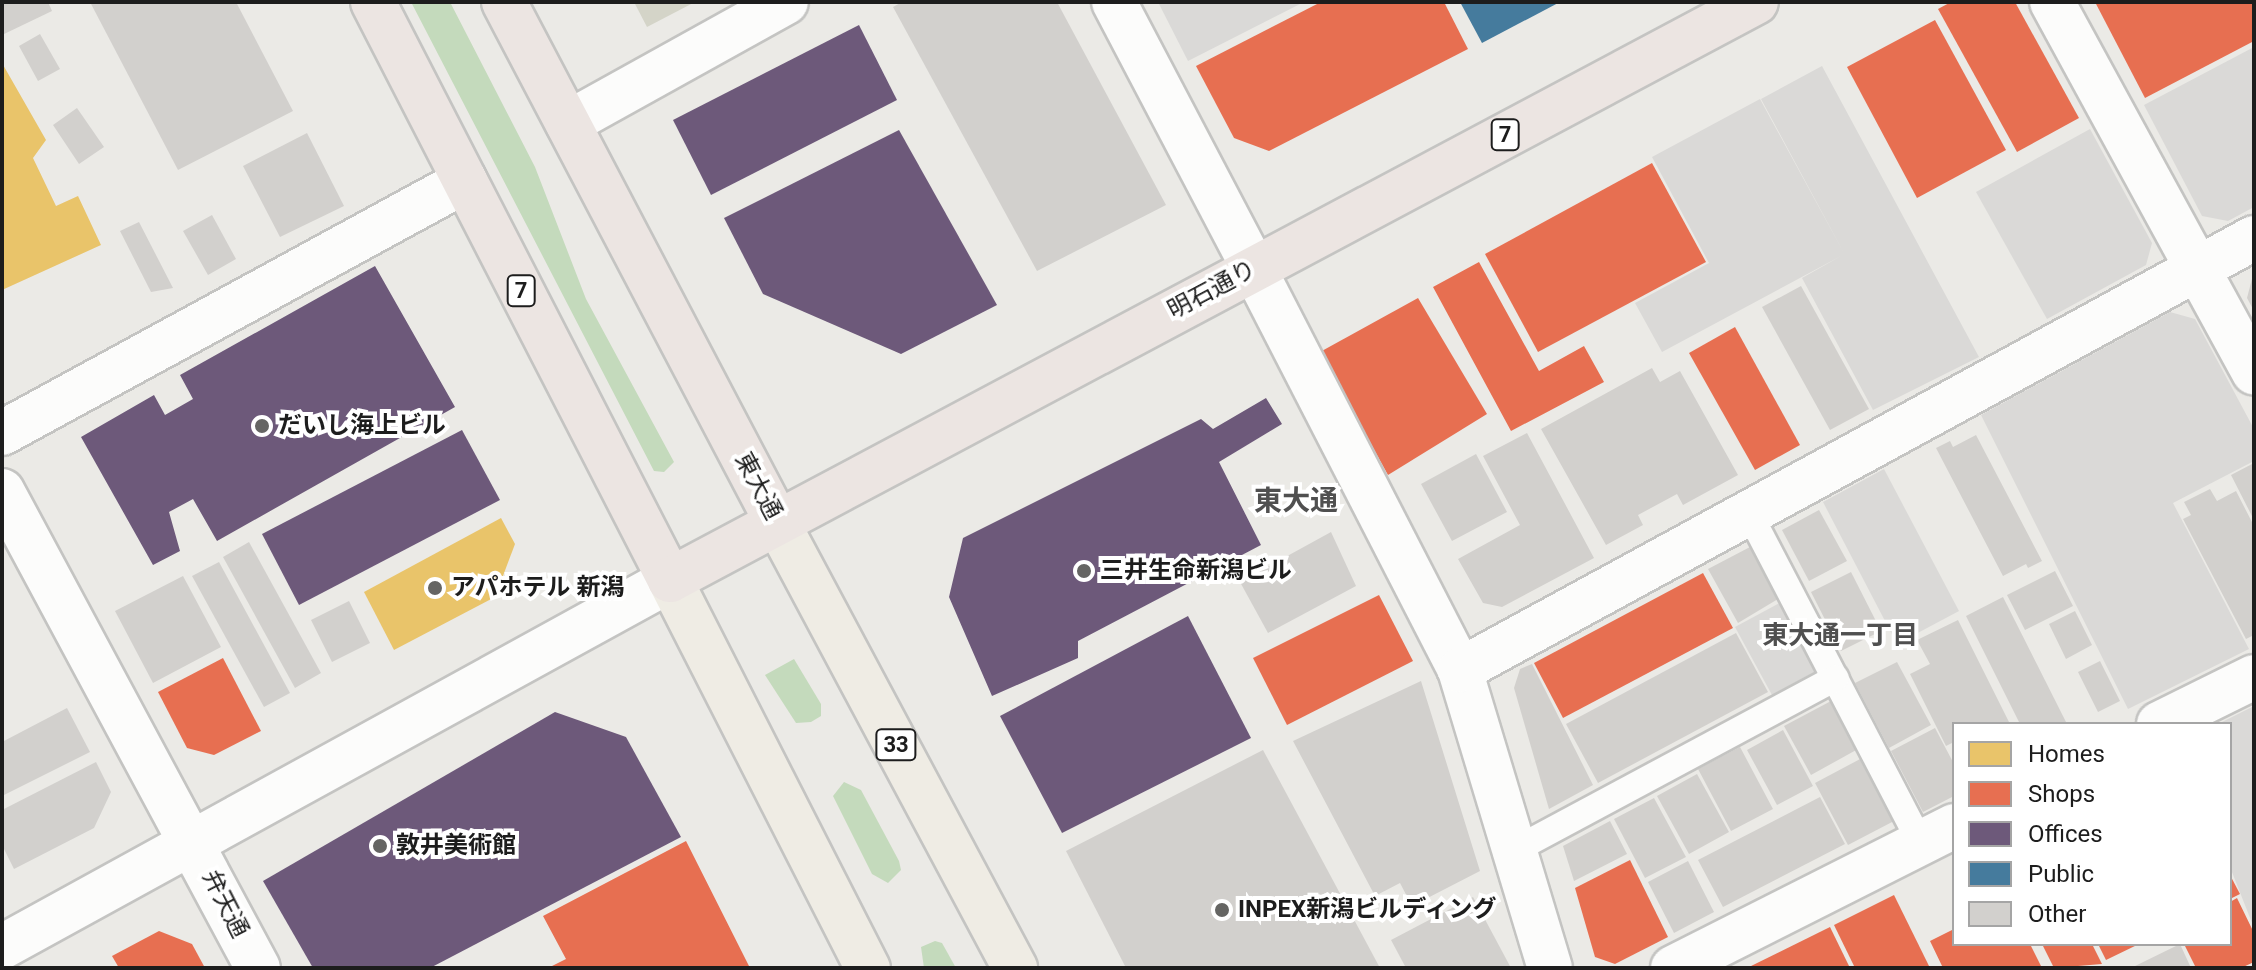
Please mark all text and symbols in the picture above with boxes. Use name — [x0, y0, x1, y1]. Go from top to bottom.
road number: 7 — [1489, 117, 1521, 153]
street label: 明石通り — [1163, 255, 1261, 325]
road number: 7 — [505, 273, 537, 309]
place label: だいし海上ビル — [278, 412, 446, 440]
marker: だいし海上ビル — [253, 417, 271, 435]
street label: 東大通 — [728, 447, 788, 525]
district label: 東大通 — [1254, 484, 1338, 518]
place label: 三井生命新潟ビル — [1100, 557, 1292, 585]
marker: 三井生命新潟ビル — [1075, 562, 1093, 580]
place label: アパホテル 新潟 — [451, 574, 625, 602]
marker: アパホテル 新潟 — [426, 579, 444, 597]
district label: 東大通一丁目 — [1762, 620, 1918, 652]
legend — [1952, 722, 2232, 946]
road number: 33 — [874, 727, 918, 763]
text: Homes — [2028, 740, 2105, 768]
text: Shops — [2028, 780, 2095, 808]
text: Offices — [2028, 820, 2103, 848]
place label: 敦井美術館 — [396, 832, 516, 860]
marker: 敦井美術館 — [371, 837, 389, 855]
text: Public — [2028, 860, 2094, 888]
street label: 弁天通 — [196, 865, 254, 943]
place label: INPEX新潟ビルディング — [1238, 896, 1498, 924]
text: Other — [2028, 900, 2086, 928]
marker: INPEX新潟ビルディング — [1213, 901, 1231, 919]

